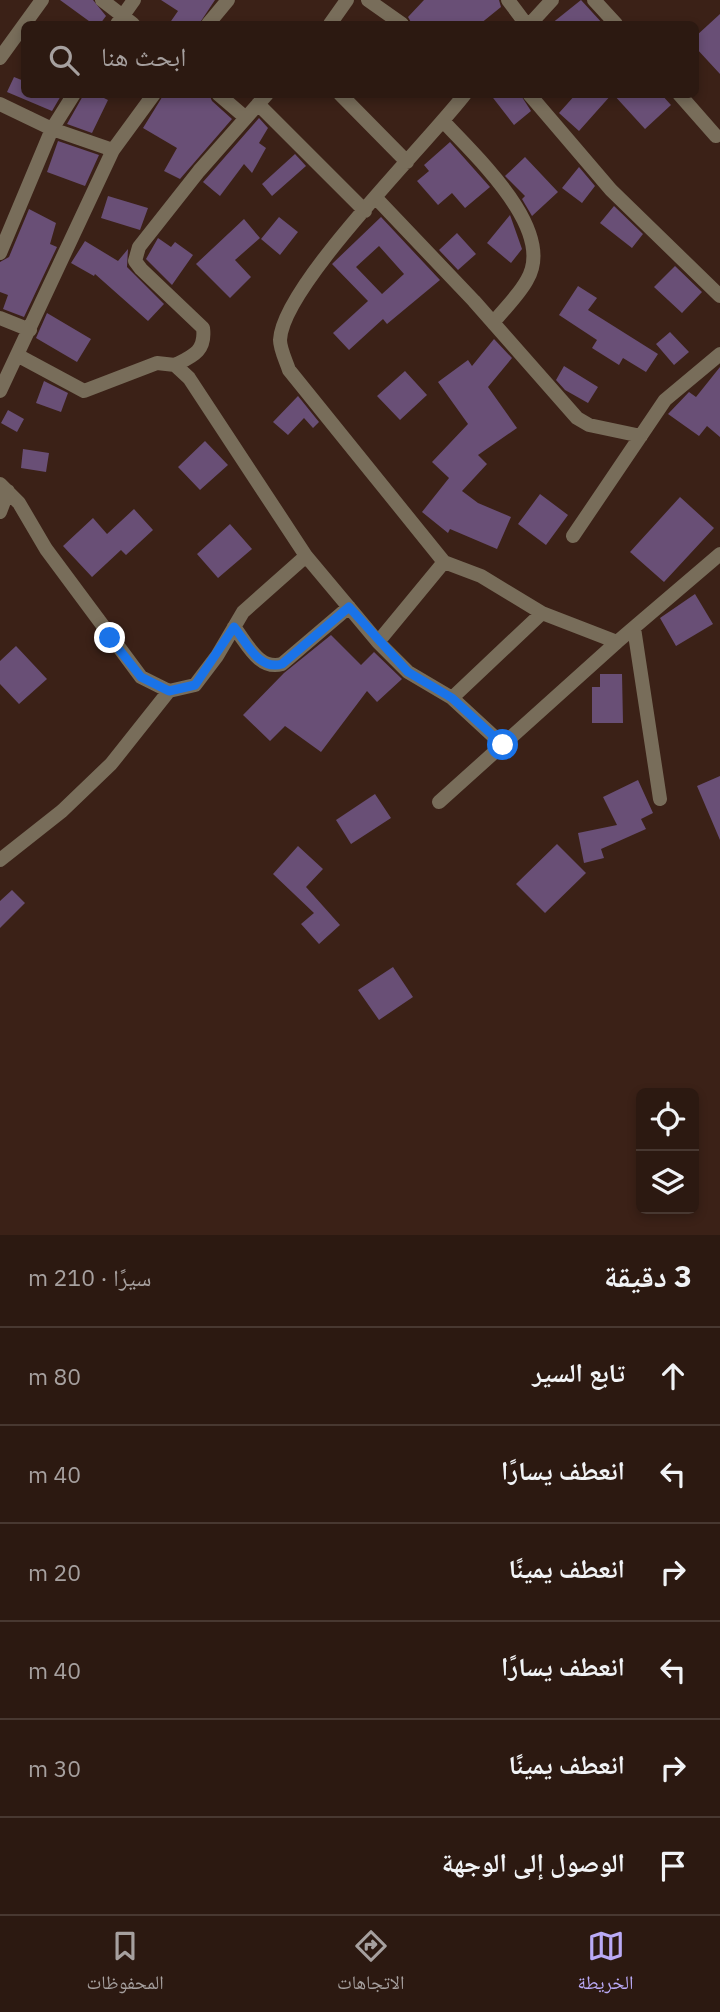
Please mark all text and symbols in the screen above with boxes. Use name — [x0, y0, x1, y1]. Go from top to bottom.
search box — [21, 21, 699, 98]
text: ابحث هنا — [101, 39, 186, 73]
icon: search — [45, 41, 83, 79]
route end — [94, 622, 125, 653]
route start — [487, 729, 518, 760]
map controls — [636, 1088, 699, 1214]
button: locate — [636, 1088, 699, 1151]
button: layers — [636, 1151, 699, 1214]
text: 3 دقيقة — [604, 1256, 692, 1295]
text: سيرًا · 210 m — [28, 1262, 151, 1292]
text: تابع السير — [532, 1355, 625, 1389]
icon: ahead — [654, 1357, 692, 1395]
text: 80 m — [28, 1361, 81, 1391]
text: انعطف يسارًا — [501, 1453, 625, 1487]
icon: left — [654, 1455, 692, 1493]
text: 40 m — [28, 1459, 81, 1489]
text: انعطف يمينًا — [509, 1551, 625, 1585]
icon: right — [654, 1553, 692, 1591]
text: 20 m — [28, 1557, 81, 1587]
text: انعطف يسارًا — [501, 1649, 625, 1683]
icon: left — [654, 1651, 692, 1689]
text: 40 m — [28, 1655, 81, 1685]
text: انعطف يمينًا — [509, 1747, 625, 1781]
icon: right — [654, 1749, 692, 1787]
text: 30 m — [28, 1753, 81, 1783]
text: الوصول إلى الوجهة — [442, 1845, 625, 1879]
icon: arrive — [654, 1847, 692, 1885]
tab: المحفوظات — [87, 1927, 164, 2001]
tab: الاتجاهات — [337, 1927, 404, 2001]
tab: الخريطة — [578, 1927, 633, 2001]

